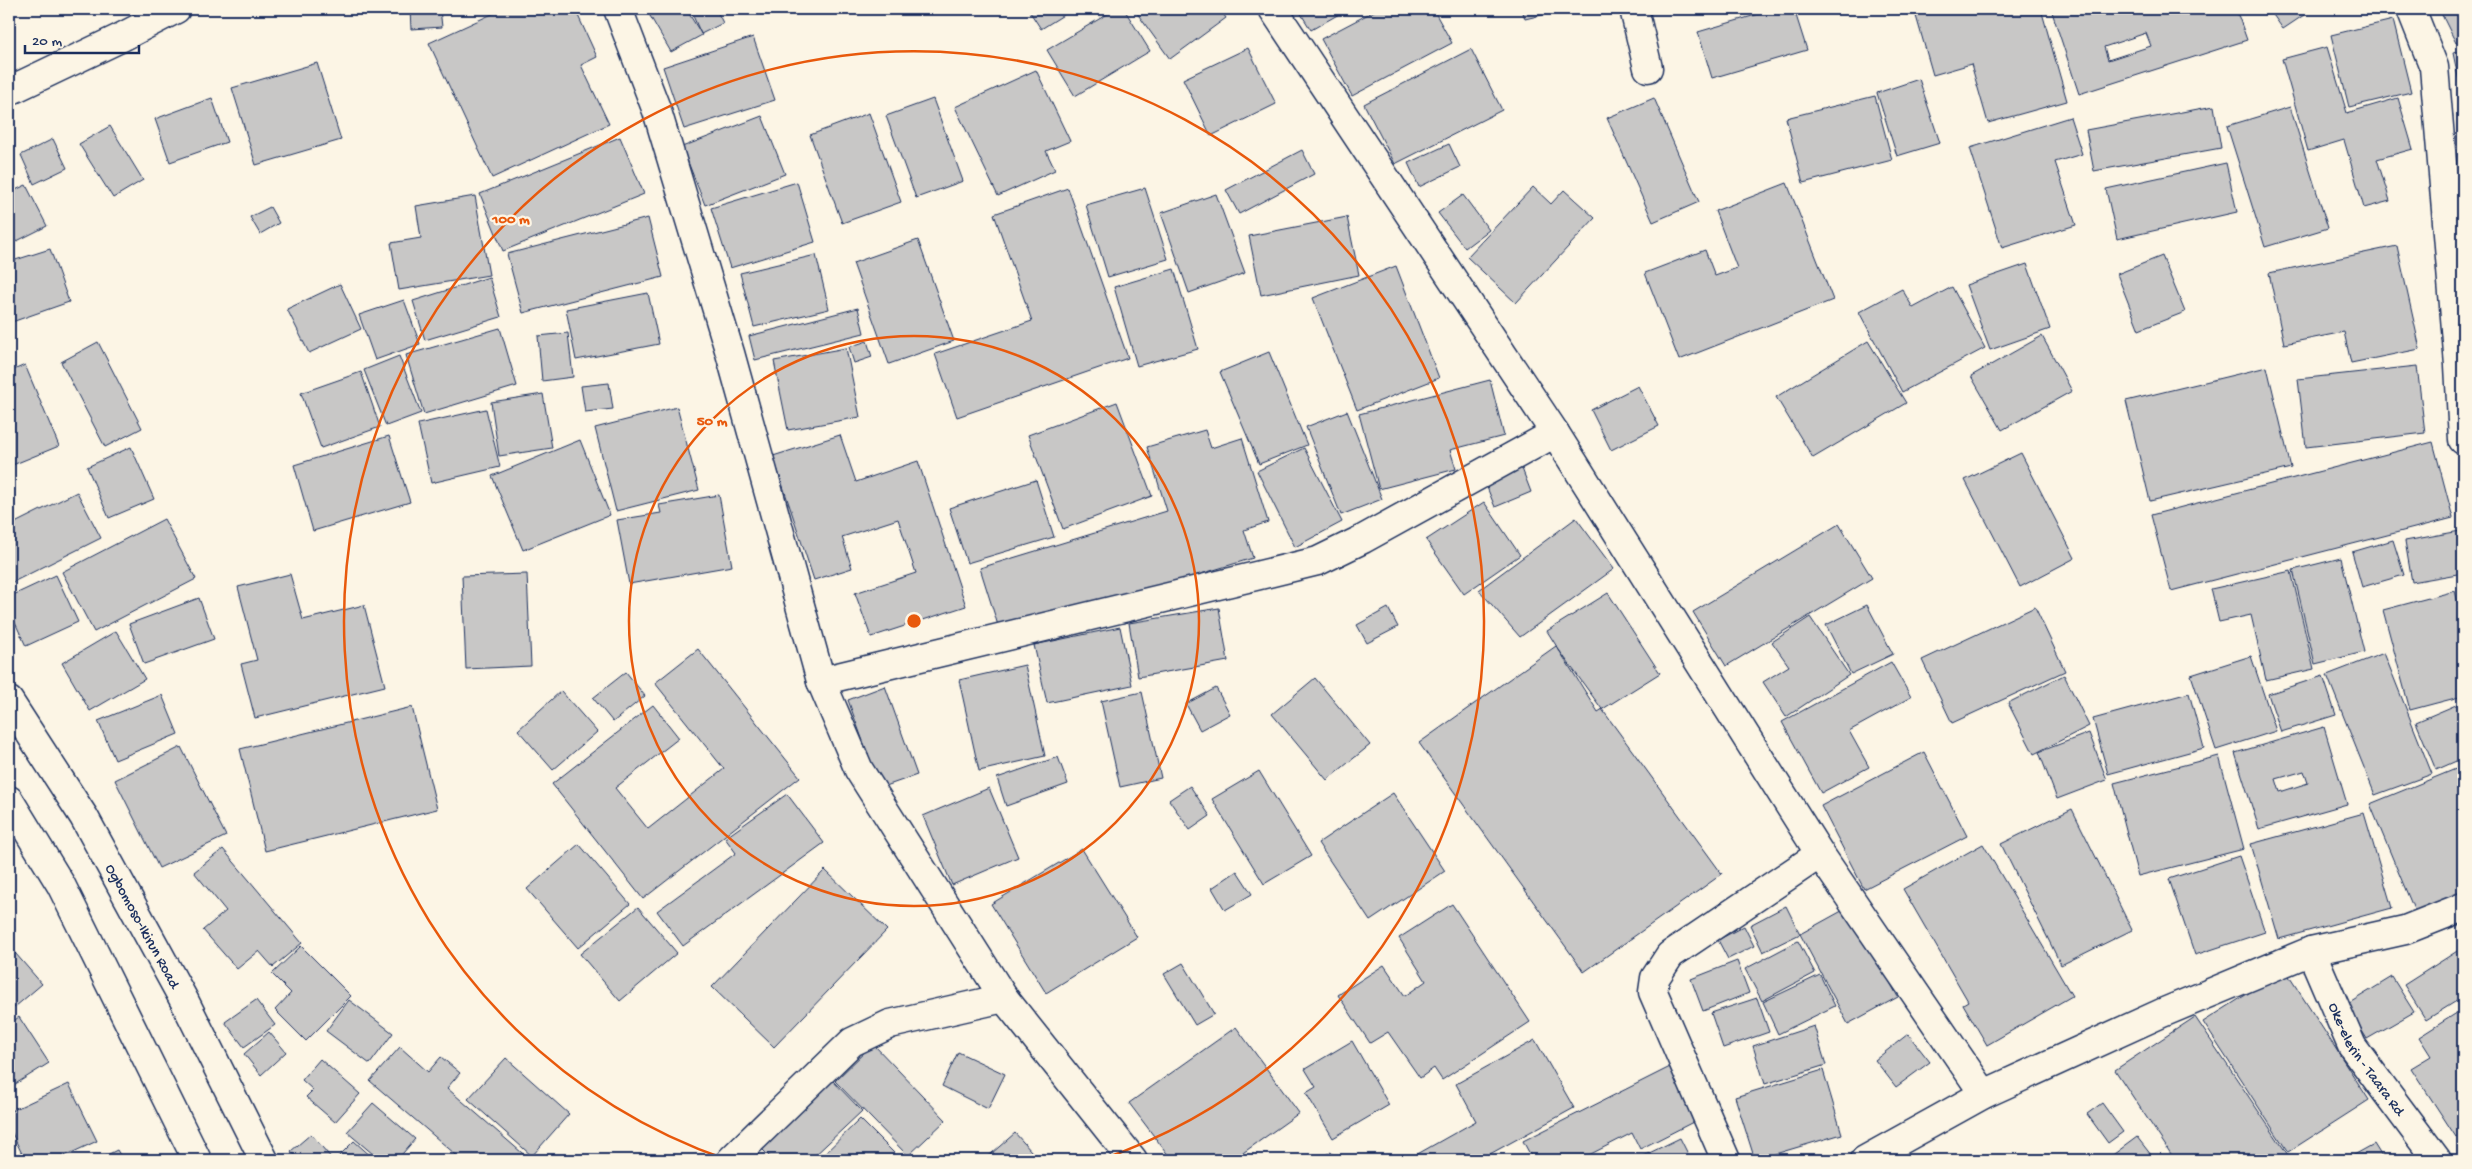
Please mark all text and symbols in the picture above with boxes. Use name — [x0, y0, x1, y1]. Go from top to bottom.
scale bar — [25, 22, 139, 54]
text: 20 m — [32, 33, 62, 51]
text: 100 m — [491, 211, 530, 229]
text: 50 m — [697, 413, 728, 431]
centre of rings — [905, 612, 923, 630]
street label: Ogbomoso-Ikirun Road — [100, 861, 183, 993]
street label: Oke-elerin - Taara Rd — [2323, 1000, 2409, 1121]

